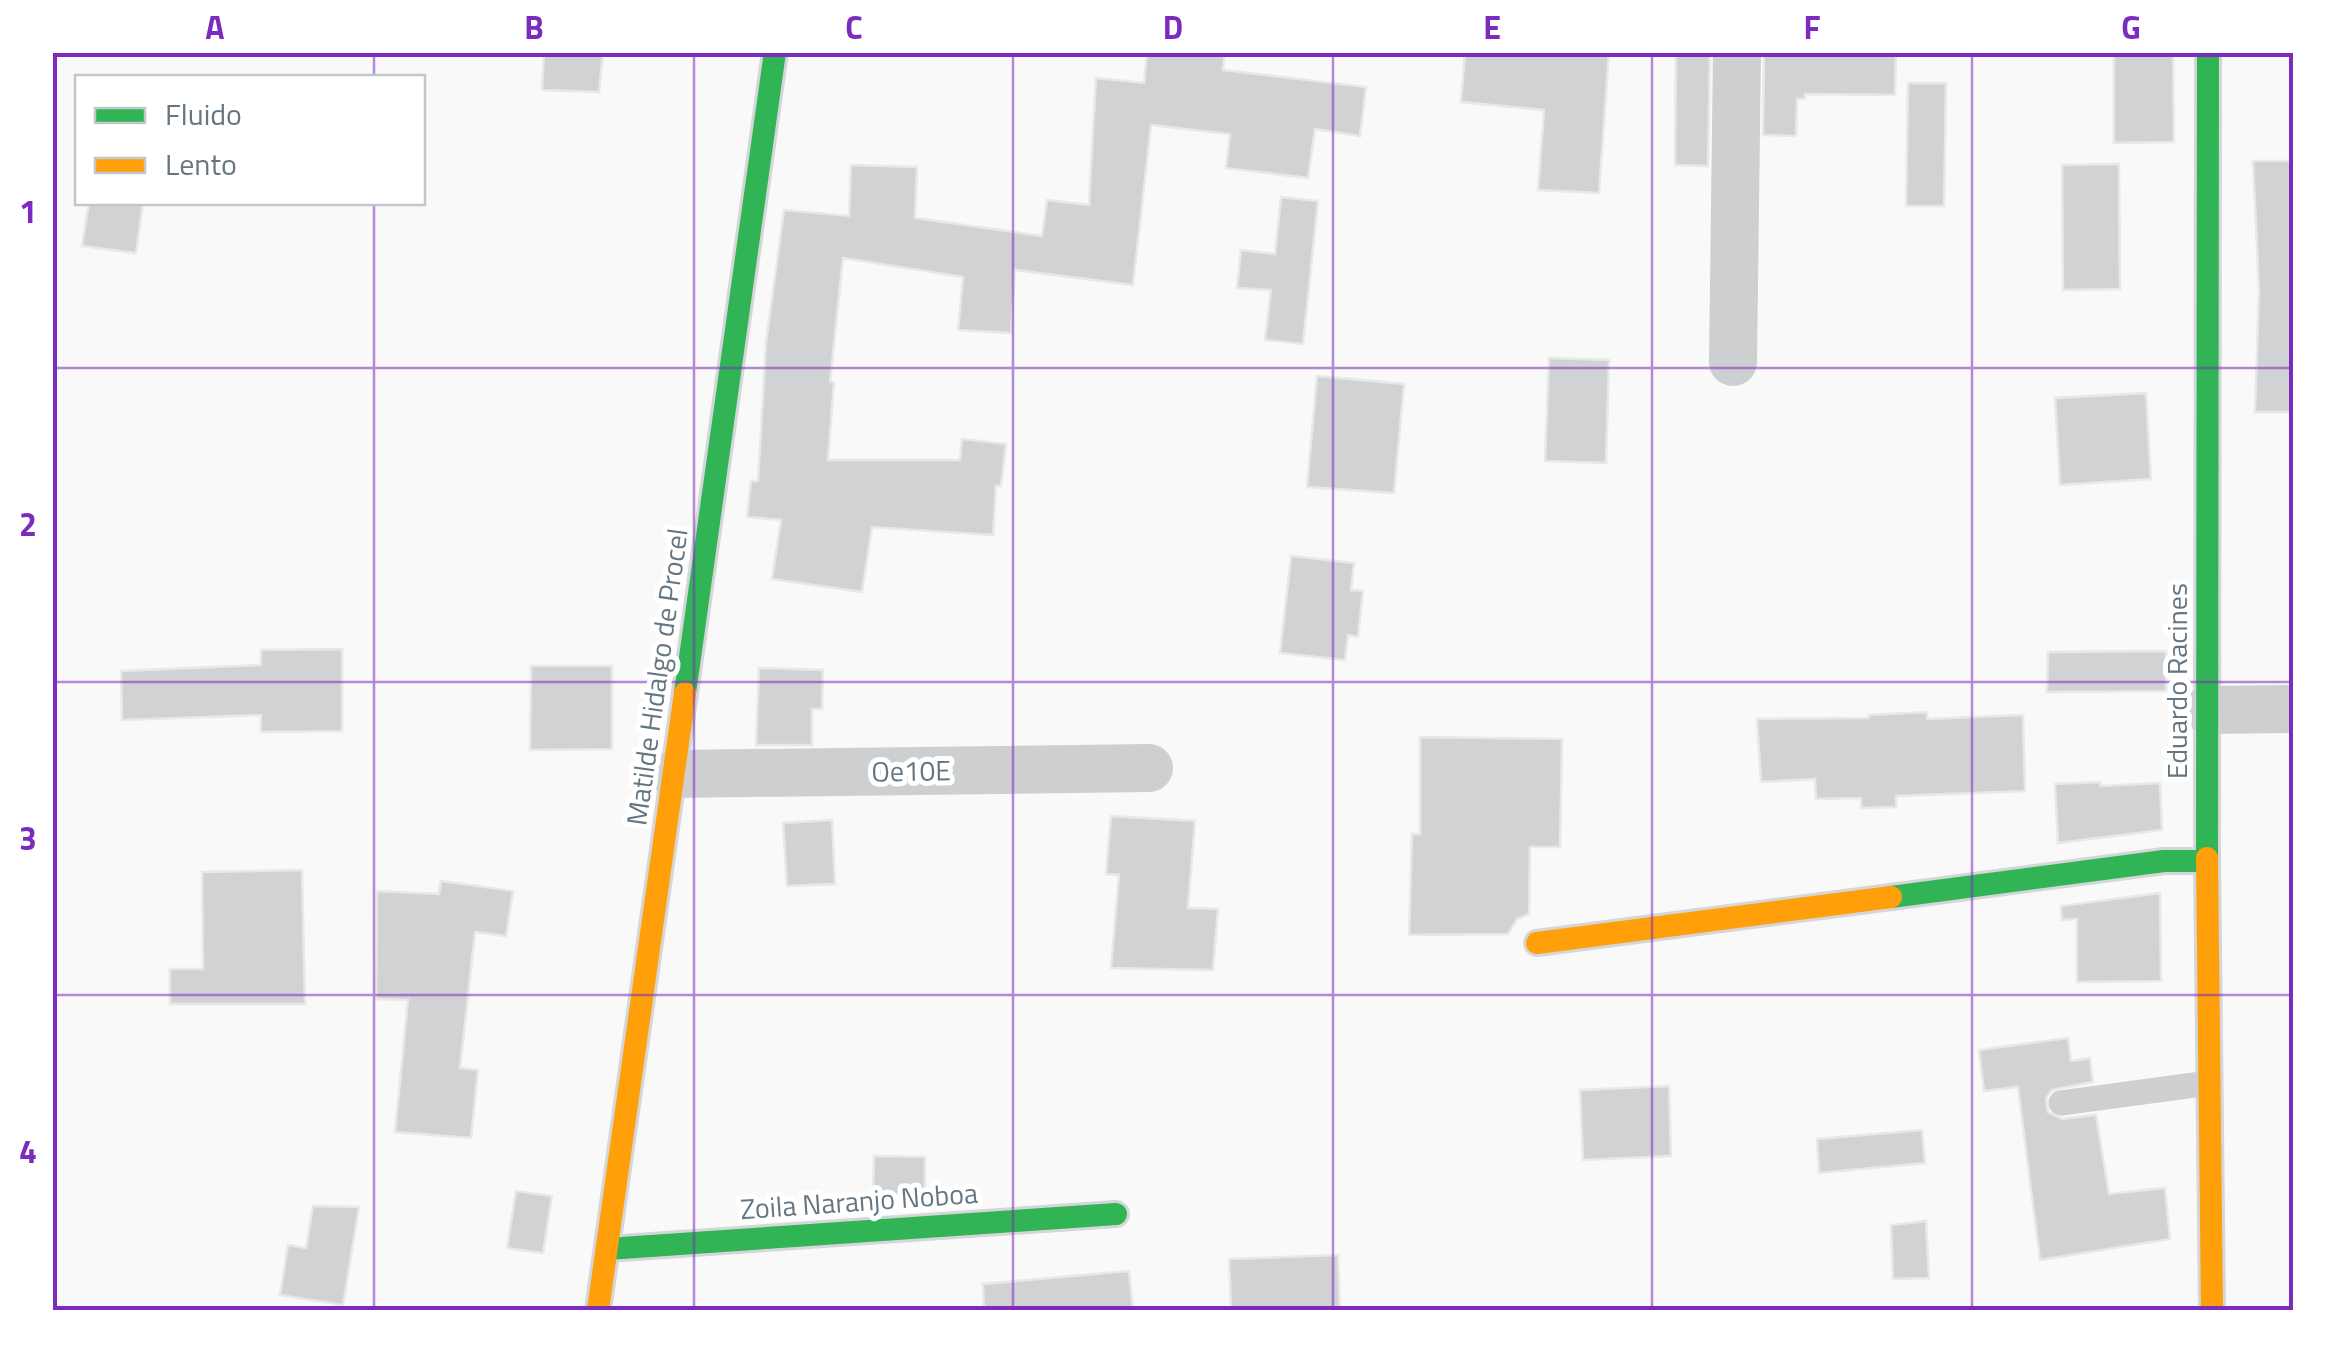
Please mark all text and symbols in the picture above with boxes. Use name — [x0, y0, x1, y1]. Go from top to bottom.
text: A — [205, 3, 225, 51]
text: B — [524, 3, 544, 51]
text: C — [845, 3, 863, 51]
text: D — [1163, 3, 1183, 51]
text: E — [1483, 3, 1501, 51]
text: F — [1804, 3, 1821, 51]
text: G — [2121, 3, 2141, 51]
legend — [75, 75, 425, 205]
text: Fluido — [165, 91, 242, 137]
text: Lento — [165, 141, 237, 187]
text: 1 — [19, 187, 37, 235]
text: 2 — [19, 500, 37, 548]
street label: Matilde Hidalgo de Procel — [614, 526, 699, 828]
street label: Eduardo Racines — [2155, 583, 2198, 779]
street label: Oe10E — [871, 748, 951, 793]
text: 3 — [19, 814, 37, 862]
text: 4 — [19, 1127, 37, 1175]
street label: Zoila Naranjo Noboa — [739, 1171, 979, 1230]

